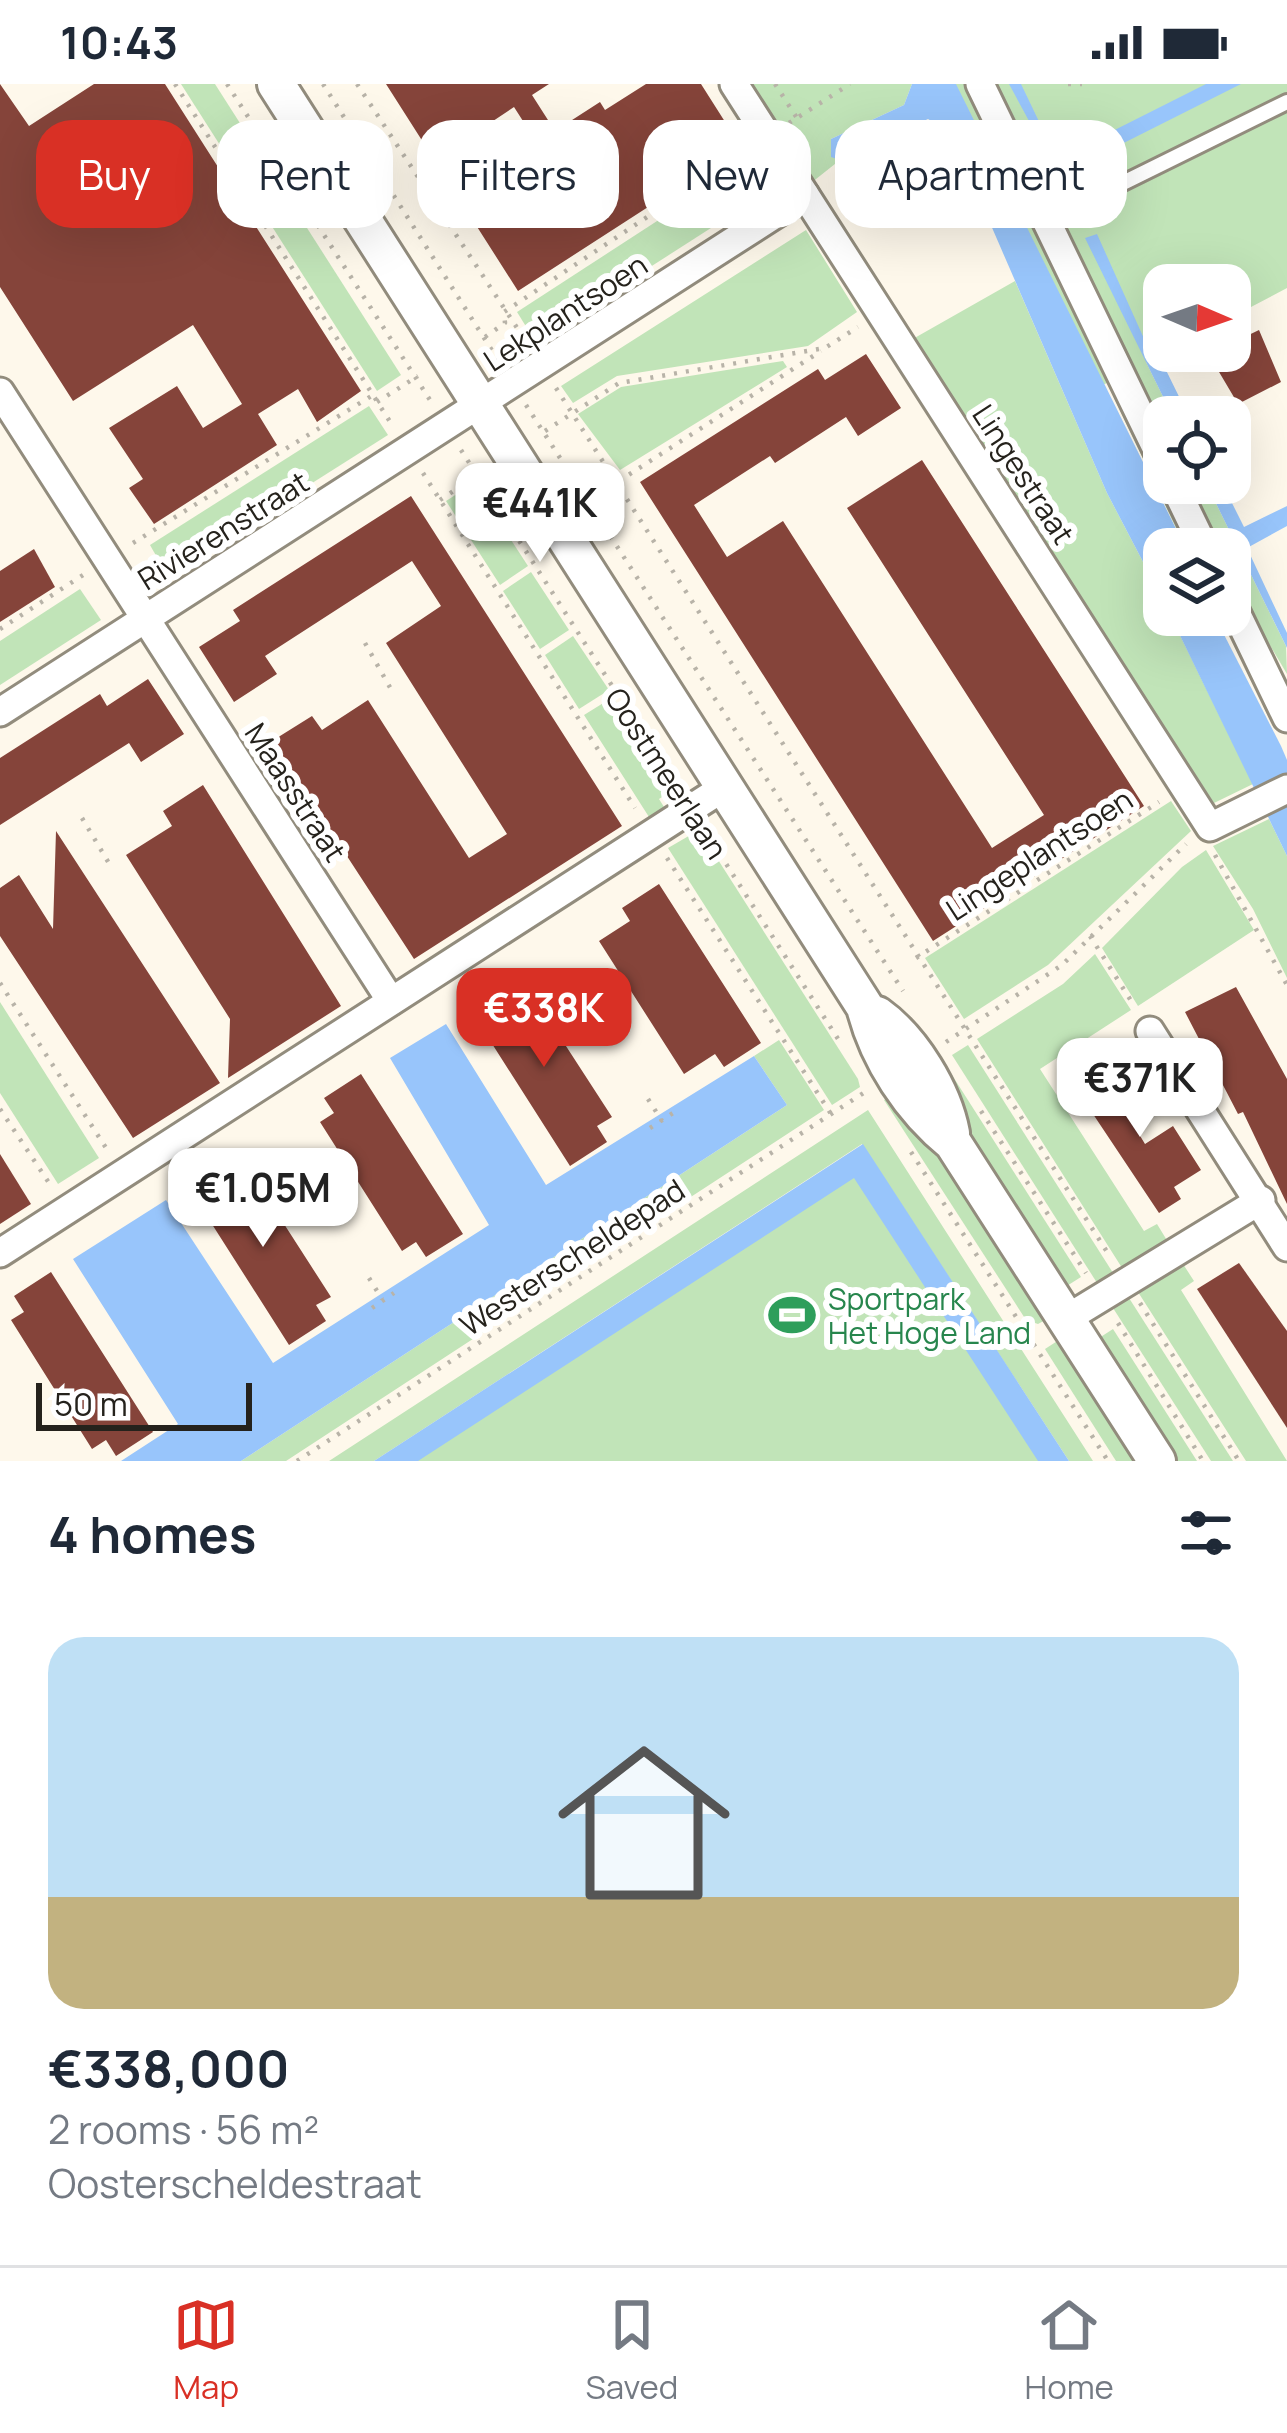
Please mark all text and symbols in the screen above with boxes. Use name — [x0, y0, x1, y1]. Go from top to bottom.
text: 10:43 — [60, 11, 178, 73]
chip: Buy — [36, 120, 193, 228]
chip: Rent — [217, 120, 393, 228]
chip: Filters — [417, 120, 619, 228]
chip: New — [643, 120, 811, 228]
chip: Apartment — [835, 120, 1127, 228]
street label: Lekplantsoen — [475, 244, 655, 380]
north arrow — [1143, 264, 1251, 372]
map controls — [1143, 264, 1251, 636]
street label: Lingestraat — [964, 396, 1084, 552]
button: locate — [1143, 396, 1251, 504]
street label: Rivierenstraat — [130, 461, 316, 599]
pin: €441K — [456, 463, 624, 565]
text: €441K — [482, 475, 598, 529]
button: layers — [1143, 528, 1251, 636]
street label: Oostmeerlaan — [596, 679, 738, 867]
street label: Maasstraat — [236, 715, 356, 869]
street label: Lingeplantsoen — [938, 778, 1140, 930]
pin: €338K — [460, 968, 628, 1070]
text: €338K — [483, 980, 605, 1034]
pin: €371K — [1056, 1038, 1224, 1140]
text: €371K — [1084, 1050, 1196, 1104]
pin: €1.05M — [165, 1148, 361, 1250]
text: €1.05M — [195, 1160, 331, 1214]
street label: Westerscheldepad — [452, 1169, 692, 1345]
place label: Sportpark Het Hoge Land — [828, 1278, 1031, 1353]
sports icon: Sportpark Het Hoge Land — [767, 1290, 817, 1340]
scale bar — [36, 1377, 252, 1430]
text: 50 m — [54, 1381, 128, 1426]
text: 4 homes — [48, 1499, 256, 1568]
icon: filters — [1173, 1500, 1239, 1566]
icon: home — [536, 1715, 752, 1931]
text: €338,000 — [48, 2033, 290, 2102]
text: 2 rooms · 56 m² — [48, 2102, 319, 2156]
text: Oosterscheldestraat — [48, 2156, 422, 2210]
tab: Map — [173, 2292, 239, 2409]
tab: Saved — [585, 2292, 678, 2409]
tab: Home — [1025, 2292, 1114, 2409]

